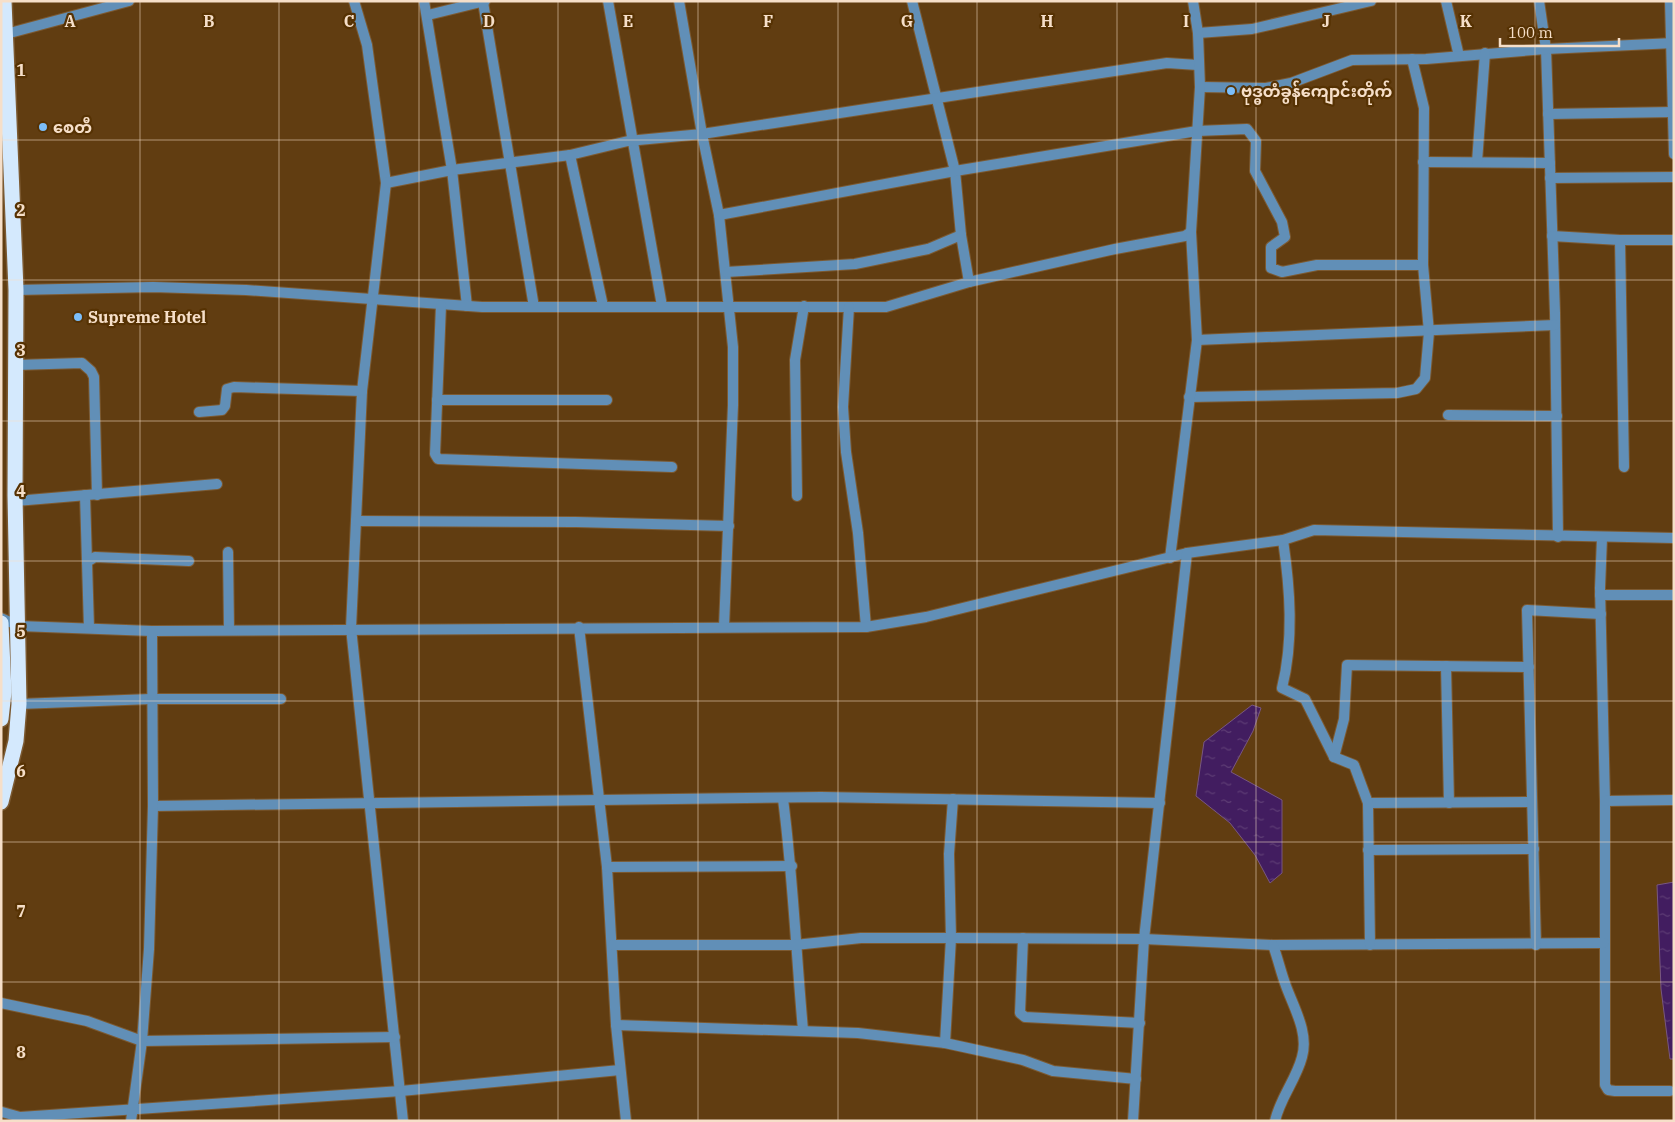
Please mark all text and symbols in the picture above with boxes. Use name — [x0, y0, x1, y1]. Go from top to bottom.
text: A — [64, 11, 76, 31]
text: B — [203, 11, 215, 31]
text: C — [344, 11, 354, 31]
text: D — [483, 11, 495, 31]
text: E — [623, 11, 633, 31]
text: F — [763, 11, 773, 31]
text: G — [901, 11, 913, 31]
text: H — [1041, 11, 1054, 31]
text: I — [1183, 11, 1189, 31]
text: J — [1322, 11, 1330, 31]
text: K — [1460, 11, 1473, 31]
scale bar — [1500, 15, 1619, 47]
text: 100 m — [1508, 23, 1553, 42]
text: 1 — [16, 60, 26, 80]
place label: ဗုဒ္ဓတံခွန်ကျောင်းတိုက် — [1241, 80, 1393, 105]
marker: ဗုဒ္ဓတံခွန်ကျောင်းတိုက် — [1225, 85, 1237, 97]
place label: စေတီ — [53, 116, 92, 137]
marker: စေတီ — [37, 121, 49, 133]
text: 2 — [16, 200, 26, 220]
place label: Supreme Hotel — [88, 307, 206, 327]
marker: Supreme Hotel — [72, 311, 84, 323]
text: 3 — [16, 340, 26, 360]
text: 4 — [16, 481, 26, 501]
text: 5 — [16, 621, 26, 641]
text: 6 — [16, 761, 26, 781]
text: 7 — [16, 901, 26, 921]
text: 8 — [16, 1042, 26, 1062]

